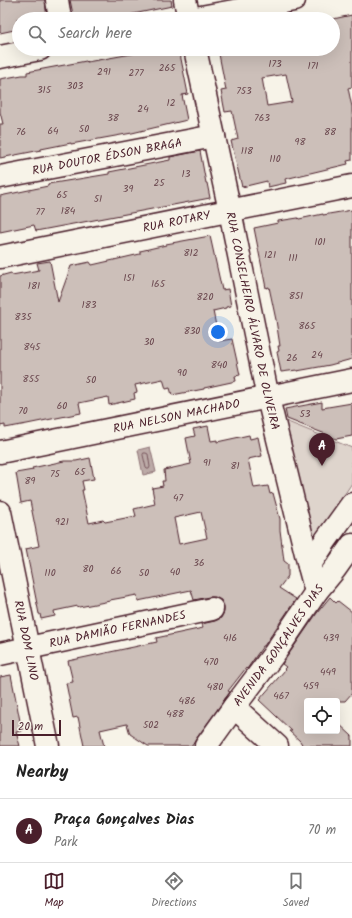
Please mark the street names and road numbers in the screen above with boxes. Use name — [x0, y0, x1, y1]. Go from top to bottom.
street label: RUA DOUTOR ÉDSON BRAGA — [30, 133, 184, 180]
street label: RUA ROTARY — [141, 205, 213, 237]
street label: RUA CONSELHEIRO ÁLVARO DE OLIVEIRA — [221, 210, 285, 432]
street label: RUA NELSON MACHADO — [111, 394, 242, 438]
street label: AVENIDA GONÇALVES DIAS — [228, 579, 329, 710]
street label: RUA DOM LINO — [9, 599, 44, 683]
street label: RUA DAMIÃO FERNANDES — [47, 605, 188, 653]

